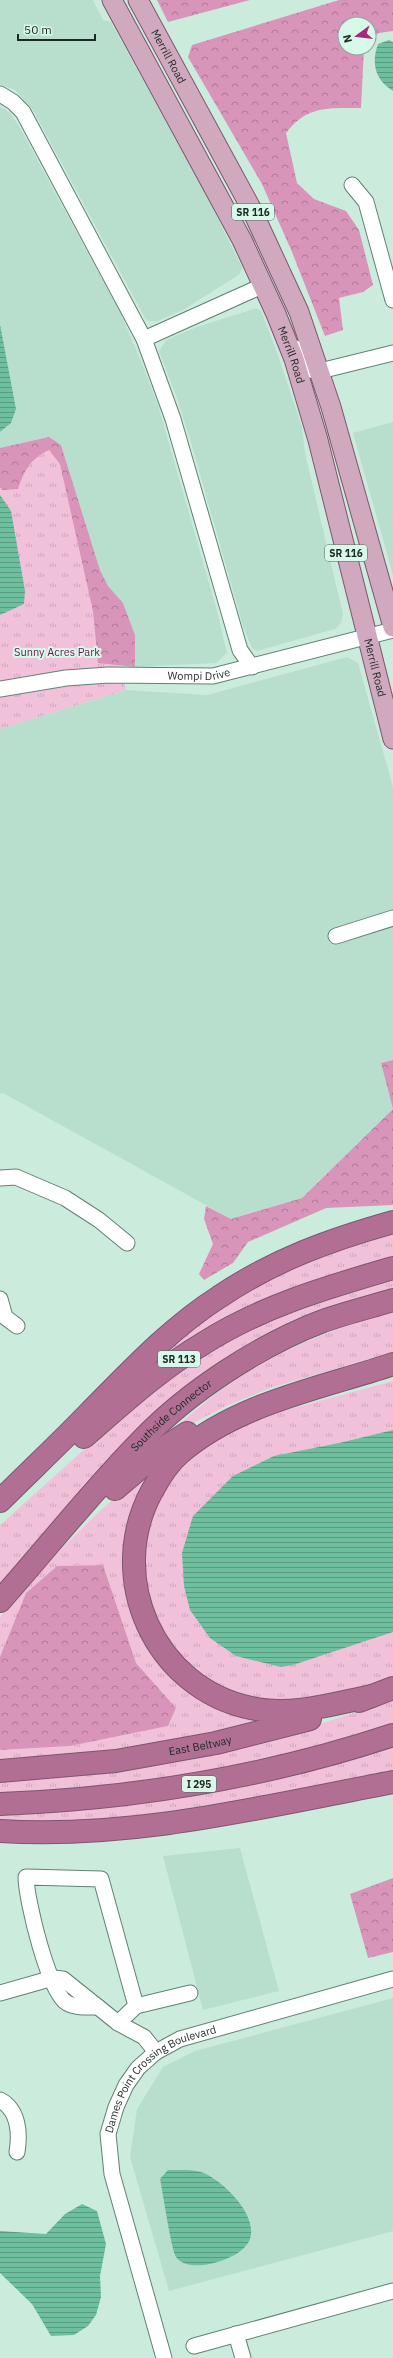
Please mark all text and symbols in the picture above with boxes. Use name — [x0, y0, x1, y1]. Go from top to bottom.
scale bar — [18, 16, 95, 42]
north arrow — [337, 16, 377, 56]
text: 50 m — [24, 22, 52, 37]
street label: Merrill Road — [148, 27, 189, 86]
text: N — [340, 33, 355, 44]
road number: SR 116 — [232, 204, 274, 220]
street label: Merrill Road — [275, 324, 308, 385]
road number: SR 116 — [325, 545, 367, 561]
street label: Merrill Road — [361, 637, 389, 698]
park label: Sunny Acres Park — [14, 645, 100, 659]
street label: Wompi Drive — [168, 665, 232, 683]
road number: SR 113 — [158, 1351, 200, 1367]
street label: Southside Connector — [128, 1376, 215, 1454]
street label: East Beltway — [168, 1732, 234, 1758]
road number: I 295 — [182, 1776, 216, 1792]
street label: Dames Point Crossing Boulevard — [102, 2022, 218, 2135]

